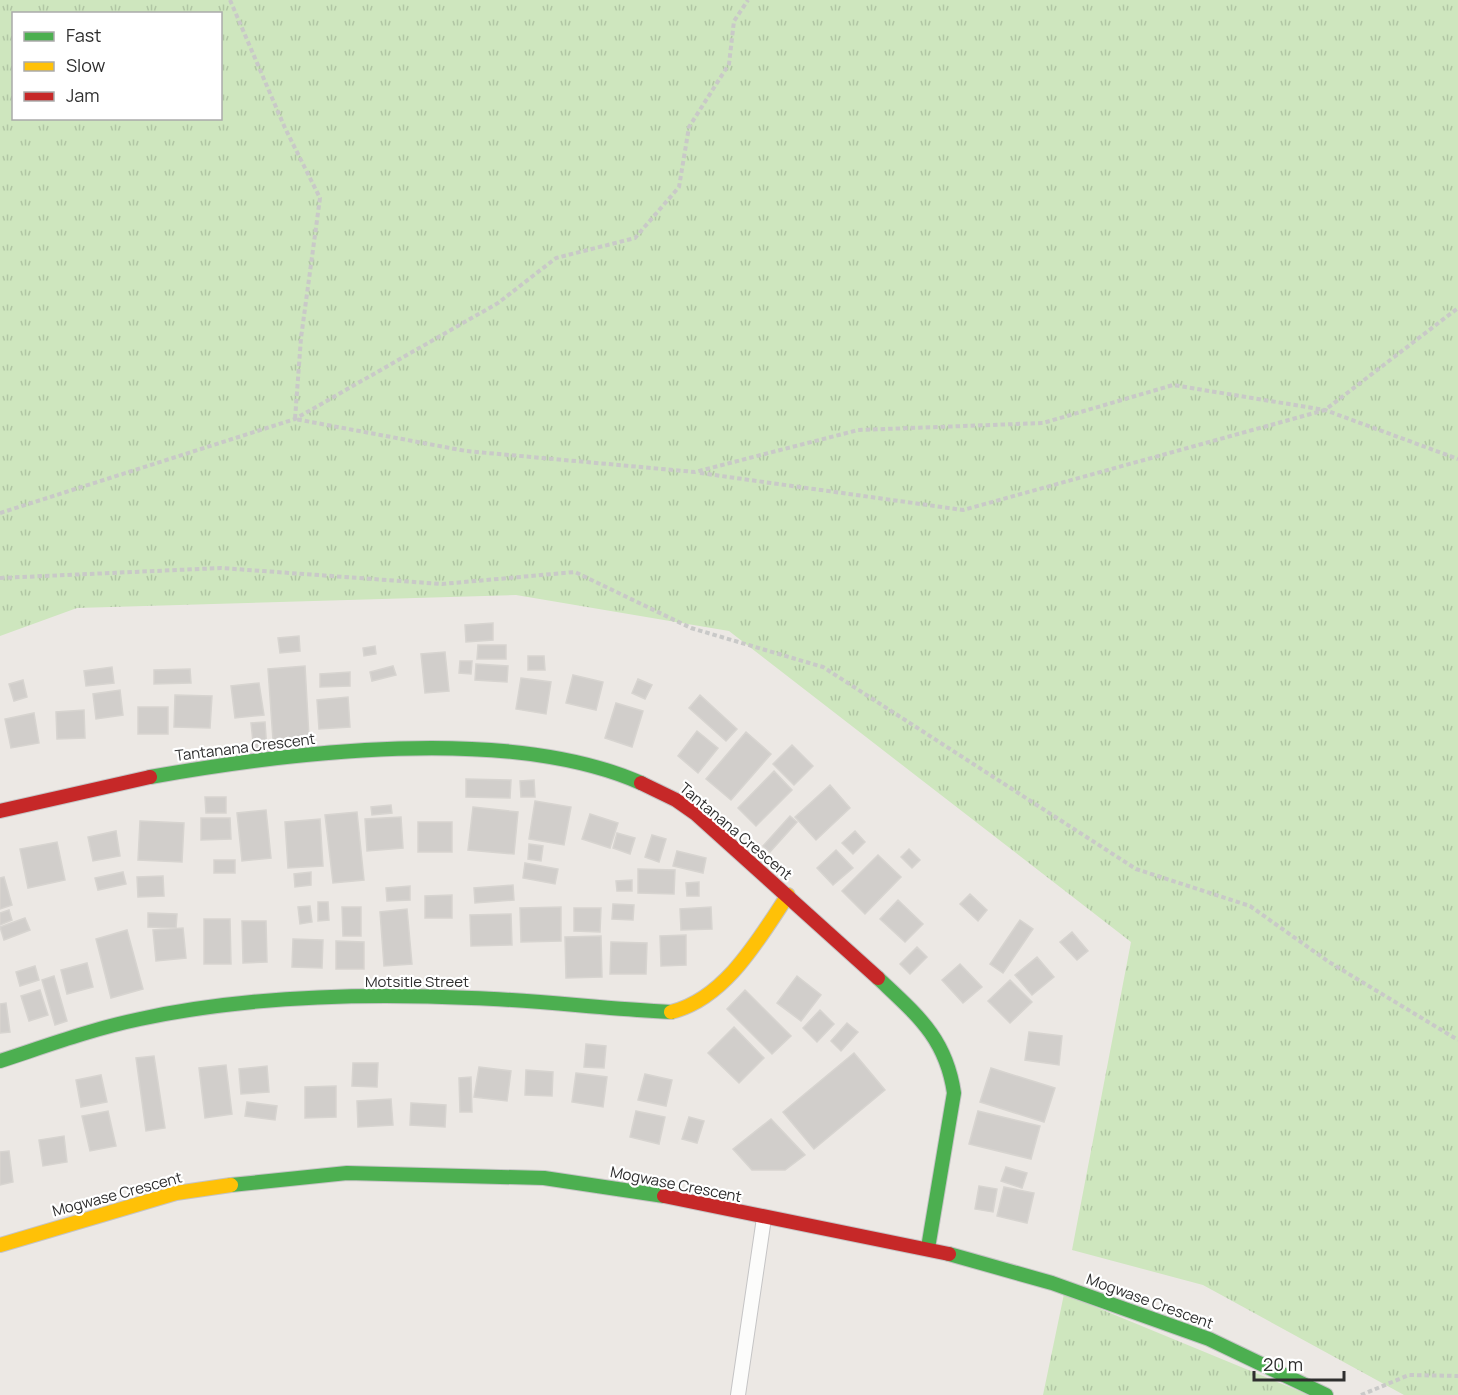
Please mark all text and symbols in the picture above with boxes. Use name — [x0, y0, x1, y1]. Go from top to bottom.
legend — [12, 12, 222, 120]
text: Fast — [66, 23, 101, 47]
text: Slow — [66, 53, 106, 77]
text: Jam — [66, 83, 100, 107]
street label: Tantanana Crescent — [174, 728, 316, 766]
street label: Tantanana Crescent — [675, 778, 797, 884]
street label: Motsitle Street — [365, 971, 469, 992]
street label: Mogwase Crescent — [608, 1161, 744, 1207]
street label: Mogwase Crescent — [50, 1167, 184, 1221]
street label: Mogwase Crescent — [1084, 1268, 1216, 1334]
scale bar — [1254, 1344, 1344, 1382]
text: 20 m — [1263, 1352, 1303, 1376]

